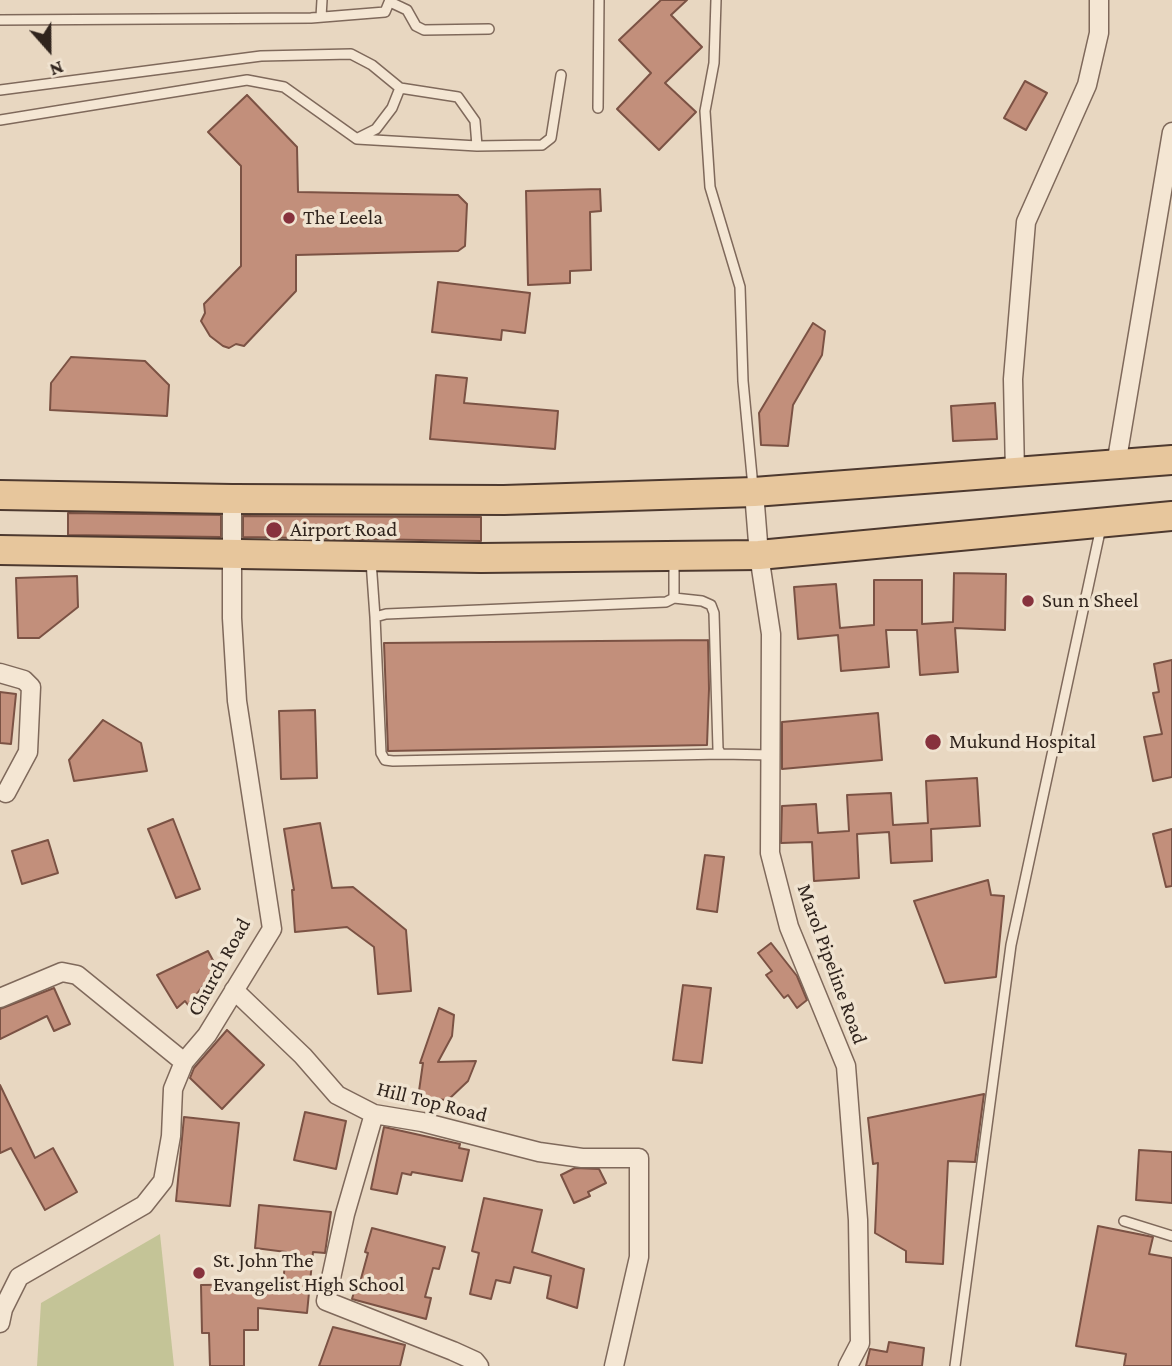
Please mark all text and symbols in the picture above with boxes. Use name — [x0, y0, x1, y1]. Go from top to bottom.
north arrow — [14, 14, 84, 84]
text: N — [47, 57, 67, 81]
place label: The Leela — [303, 205, 383, 231]
marker: The Leela — [281, 210, 297, 226]
place label: Airport Road — [290, 517, 397, 543]
marker: Airport Road — [264, 520, 284, 540]
place label: Sun n Sheel — [1042, 588, 1138, 614]
marker: Sun n Sheel — [1020, 593, 1036, 609]
place label: Mukund Hospital — [949, 729, 1096, 755]
marker: Mukund Hospital — [923, 732, 943, 752]
street label: Marol Pipeline Road — [791, 881, 873, 1047]
street label: Church Road — [182, 914, 256, 1020]
street label: Hill Top Road — [374, 1076, 490, 1128]
place label: St. John The Evangelist High School — [213, 1248, 405, 1298]
marker: St. John The Evangelist High School — [191, 1265, 207, 1281]

